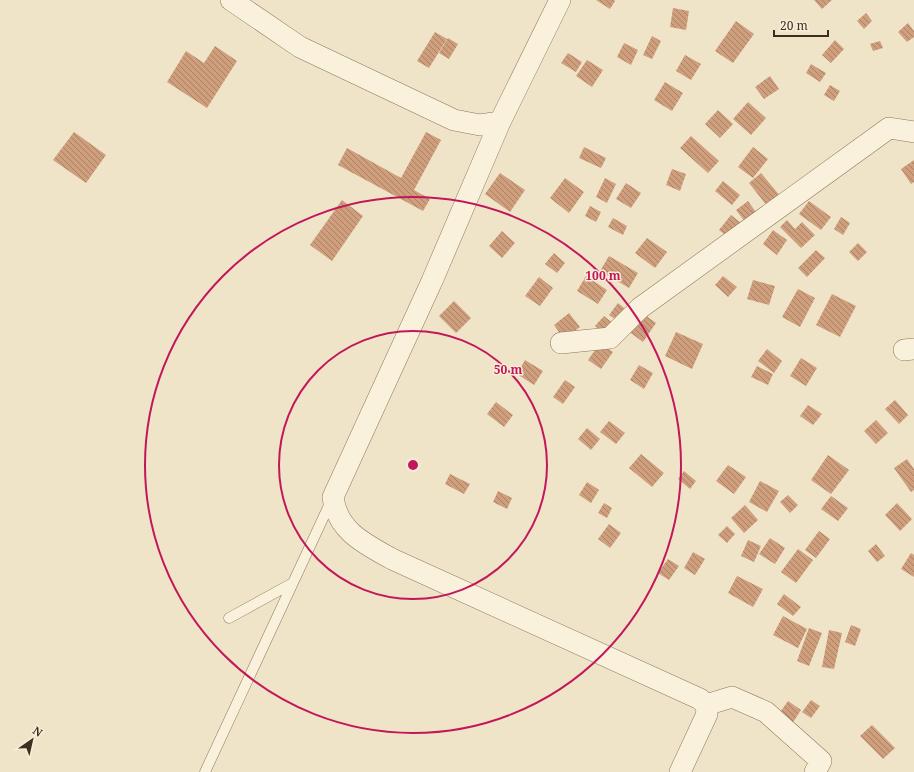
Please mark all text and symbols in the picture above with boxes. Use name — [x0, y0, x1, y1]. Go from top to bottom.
scale bar — [774, 12, 828, 38]
text: 20 m — [780, 17, 808, 34]
text: 100 m — [585, 267, 621, 284]
text: 50 m — [494, 361, 522, 378]
centre of rings — [406, 458, 420, 472]
north arrow — [12, 720, 52, 760]
text: N — [30, 723, 46, 740]

